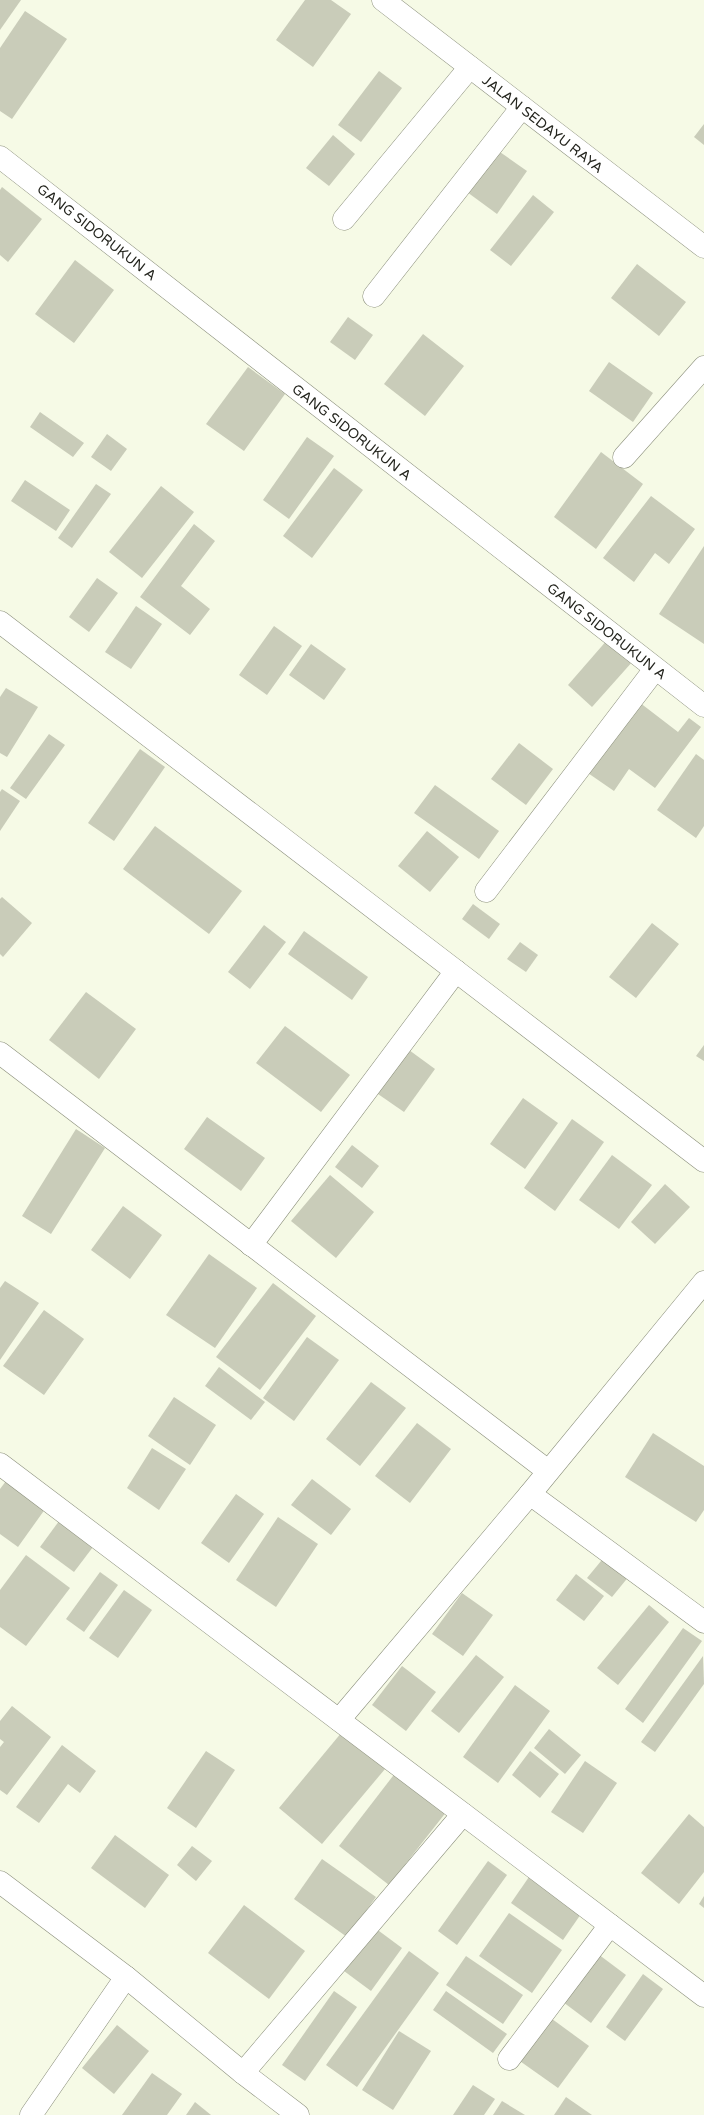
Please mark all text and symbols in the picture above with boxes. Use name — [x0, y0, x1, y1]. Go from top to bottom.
street label: JALAN SEDAYU RAYA — [479, 72, 607, 177]
street label: GANG SIDORUKUN A — [34, 180, 160, 284]
street label: GANG SIDORUKUN A — [289, 380, 415, 484]
street label: GANG SIDORUKUN A — [544, 579, 670, 683]

